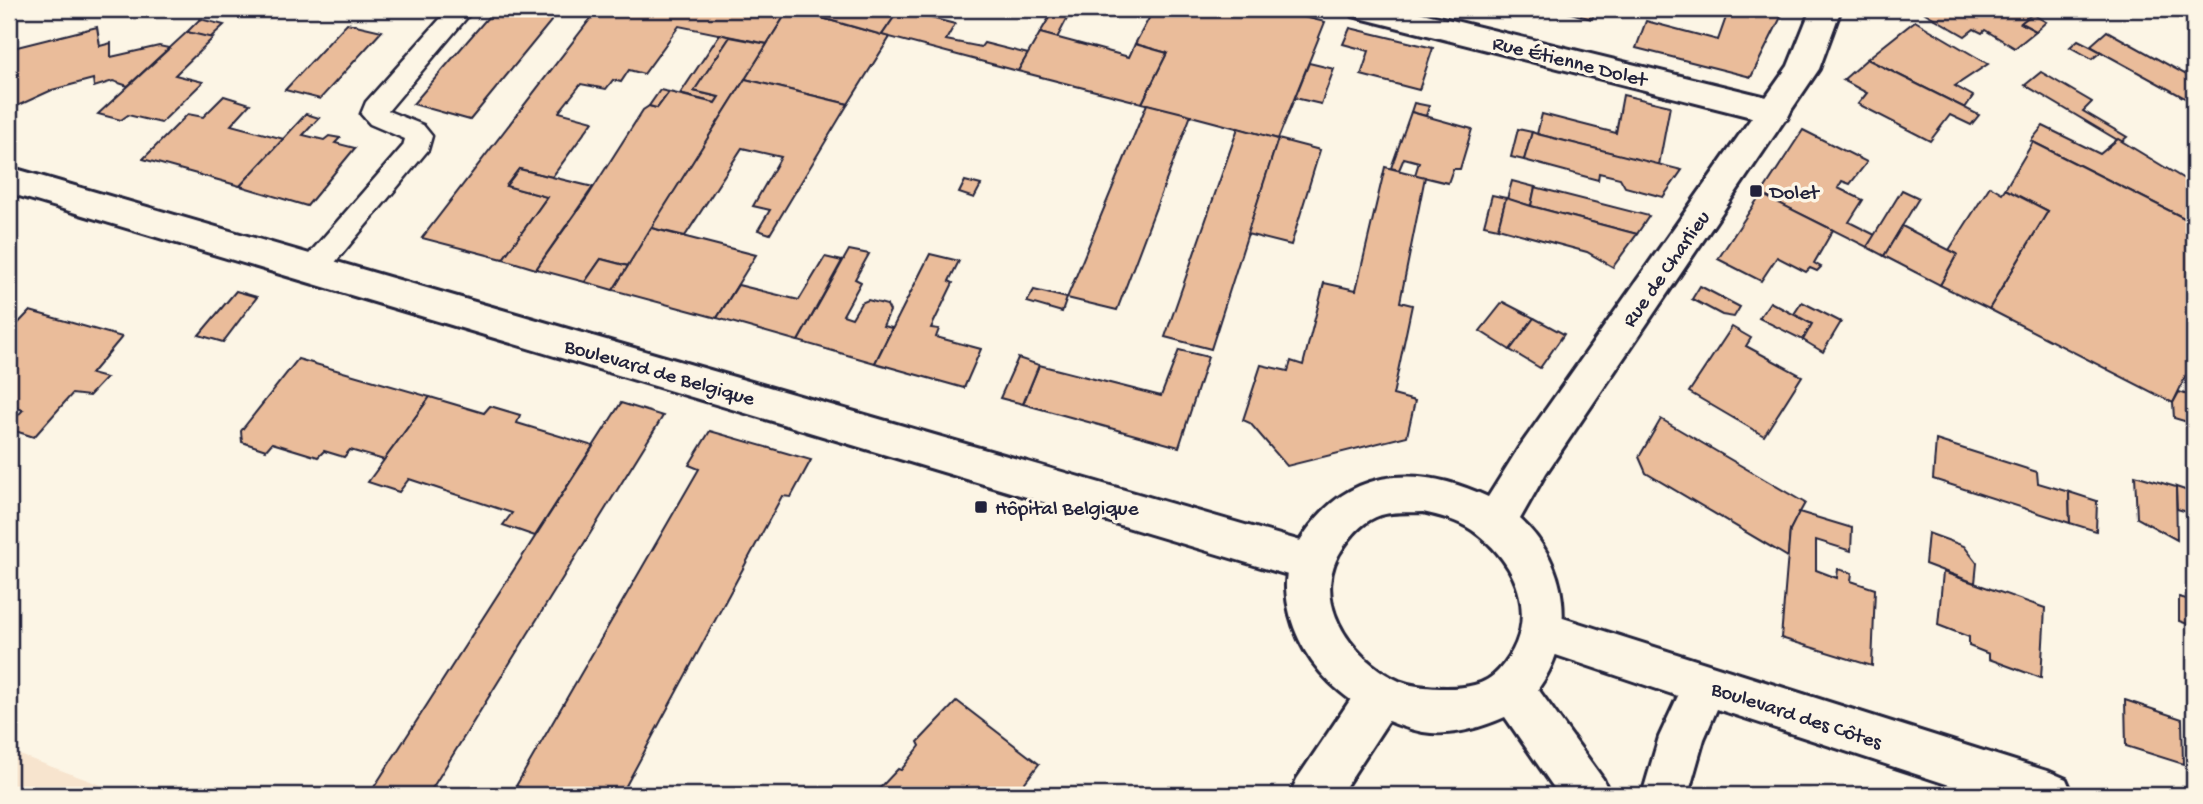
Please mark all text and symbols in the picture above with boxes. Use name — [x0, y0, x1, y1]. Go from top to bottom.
street label: Rue Étienne Dolet — [1489, 32, 1651, 95]
place label: Dolet — [1768, 182, 1821, 207]
marker: Dolet — [1748, 183, 1764, 199]
street label: Rue de Charlieu — [1619, 207, 1717, 333]
street label: Boulevard de Belgique — [560, 335, 758, 414]
place label: Hôpital Belgique — [995, 498, 1140, 523]
marker: Hôpital Belgique — [973, 499, 989, 515]
street label: Boulevard des Côtes — [1707, 678, 1886, 757]

